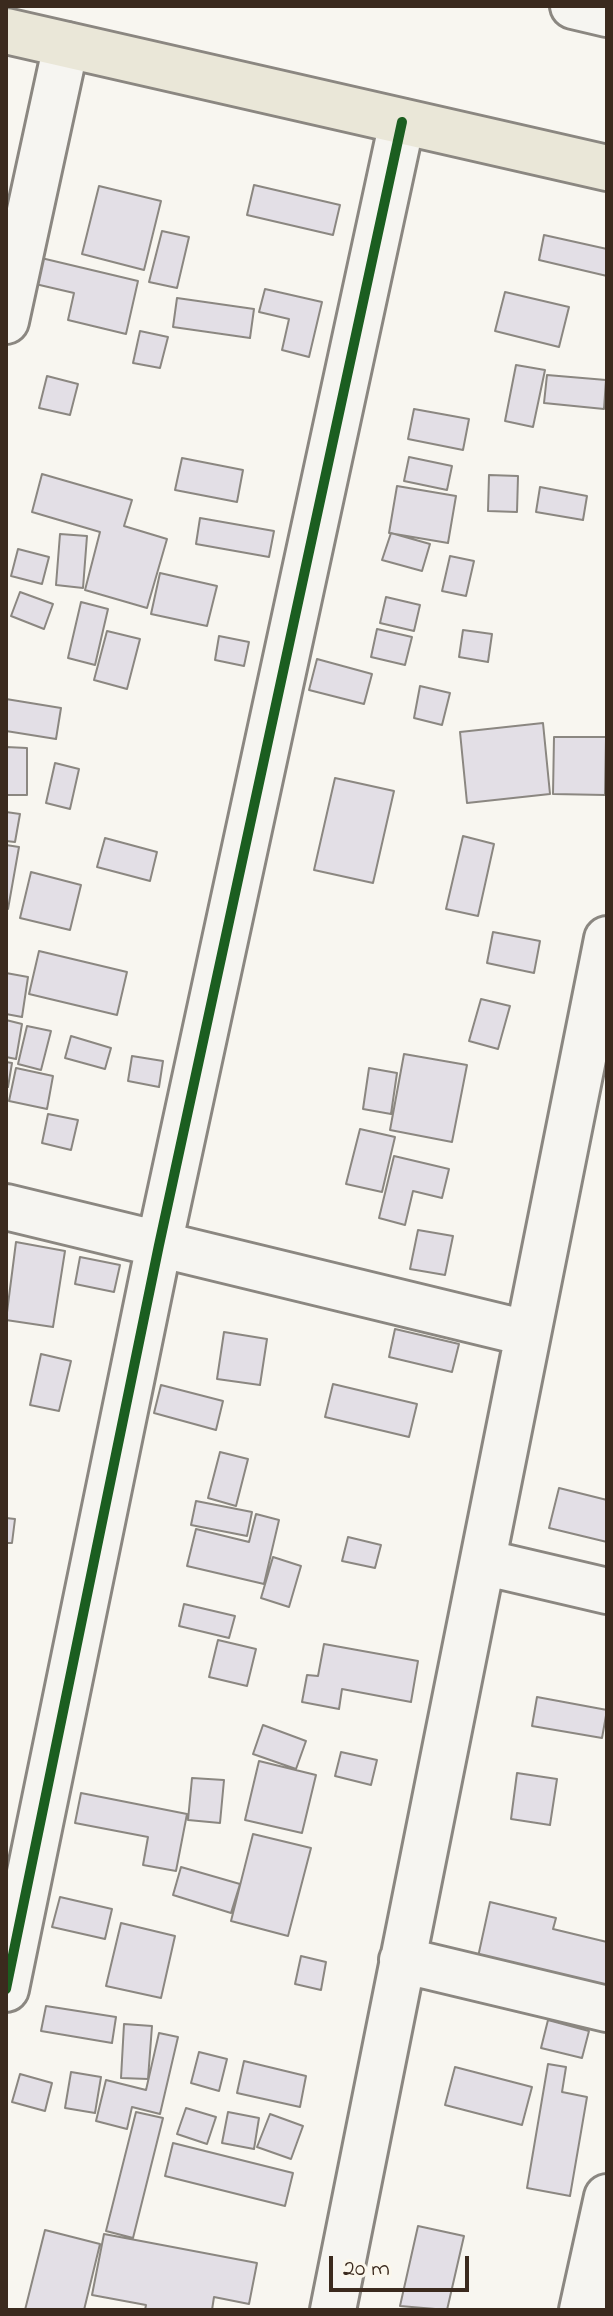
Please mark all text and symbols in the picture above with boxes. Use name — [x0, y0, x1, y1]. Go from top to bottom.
scale bar — [333, 2240, 473, 2290]
text: 20 m — [343, 2252, 390, 2287]

